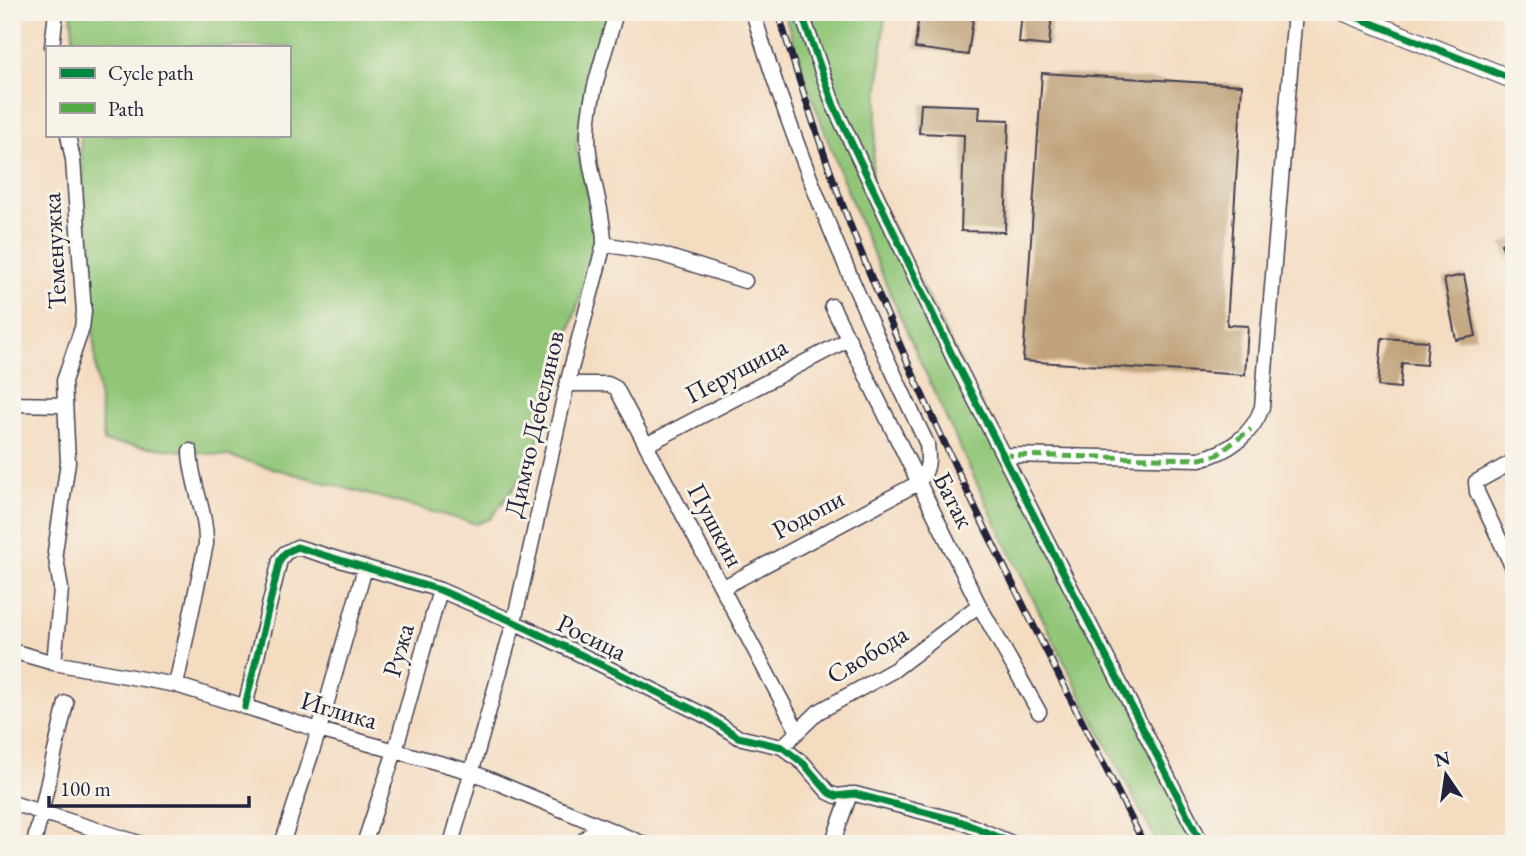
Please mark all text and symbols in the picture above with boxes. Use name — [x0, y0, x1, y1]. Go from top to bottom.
legend — [46, 46, 290, 136]
text: Cycle path — [108, 59, 194, 86]
text: Path — [108, 95, 145, 122]
street label: Теменужка — [34, 191, 74, 310]
street label: Димчо Дебелянов — [496, 327, 572, 521]
street label: Перущица — [679, 329, 794, 411]
street label: Батак — [925, 466, 983, 535]
street label: Пушкин — [680, 477, 752, 573]
street label: Родопи — [766, 481, 850, 547]
street label: Росица — [551, 606, 633, 669]
street label: Свобода — [820, 616, 914, 692]
street label: Ружа — [374, 619, 422, 681]
street label: Иглика — [297, 683, 382, 737]
north arrow — [1410, 740, 1480, 810]
text: N — [1432, 745, 1453, 773]
scale bar — [49, 765, 248, 809]
text: 100 m — [60, 775, 111, 802]

